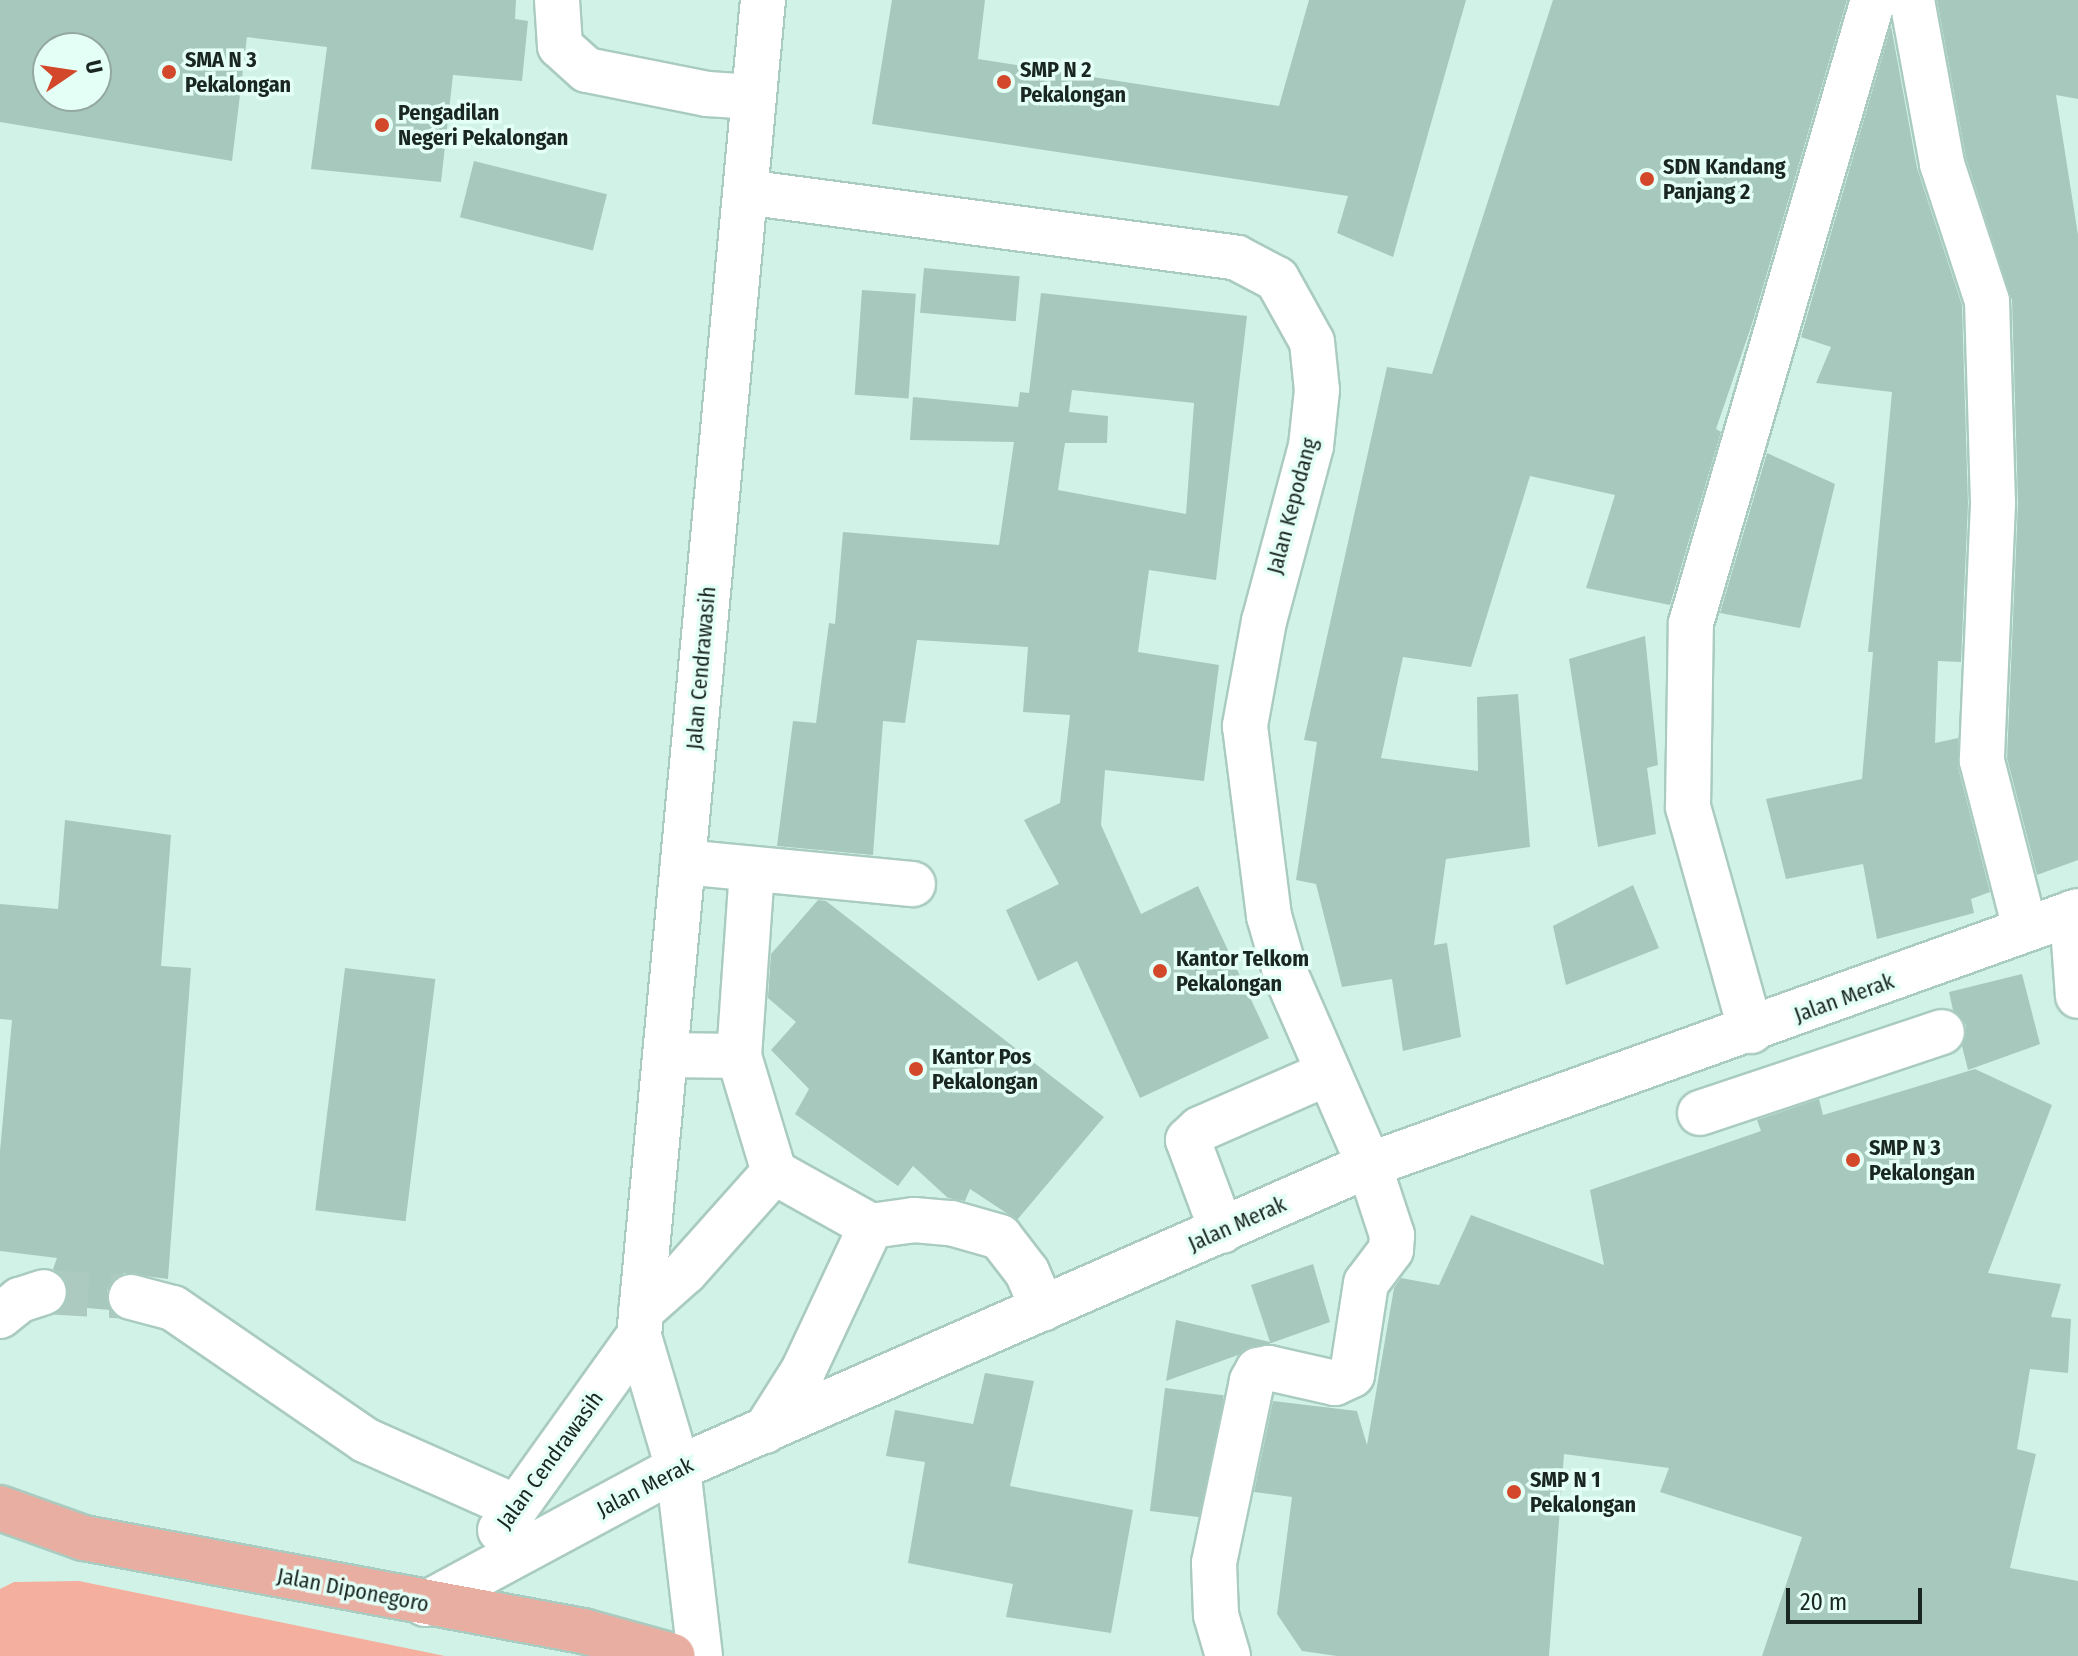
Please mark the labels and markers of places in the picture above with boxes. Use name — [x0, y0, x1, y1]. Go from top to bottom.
place label: SMA N 3 Pekalongan — [185, 46, 291, 98]
place label: SMP N 2 Pekalongan — [1020, 56, 1126, 108]
marker: SMA N 3 Pekalongan — [160, 63, 178, 81]
marker: SMP N 2 Pekalongan — [995, 73, 1013, 91]
place label: Pengadilan Negeri Pekalongan — [398, 99, 568, 150]
marker: Pengadilan Negeri Pekalongan — [373, 116, 391, 134]
place label: SDN Kandang Panjang 2 — [1663, 153, 1786, 204]
marker: SDN Kandang Panjang 2 — [1638, 170, 1656, 188]
place label: Kantor Telkom Pekalongan — [1176, 945, 1309, 996]
marker: Kantor Telkom Pekalongan — [1151, 962, 1169, 980]
place label: Kantor Pos Pekalongan — [932, 1043, 1038, 1094]
marker: Kantor Pos Pekalongan — [907, 1060, 925, 1078]
place label: SMP N 3 Pekalongan — [1869, 1134, 1975, 1186]
marker: SMP N 3 Pekalongan — [1844, 1151, 1862, 1169]
place label: SMP N 1 Pekalongan — [1530, 1466, 1636, 1518]
marker: SMP N 1 Pekalongan — [1505, 1483, 1523, 1501]

